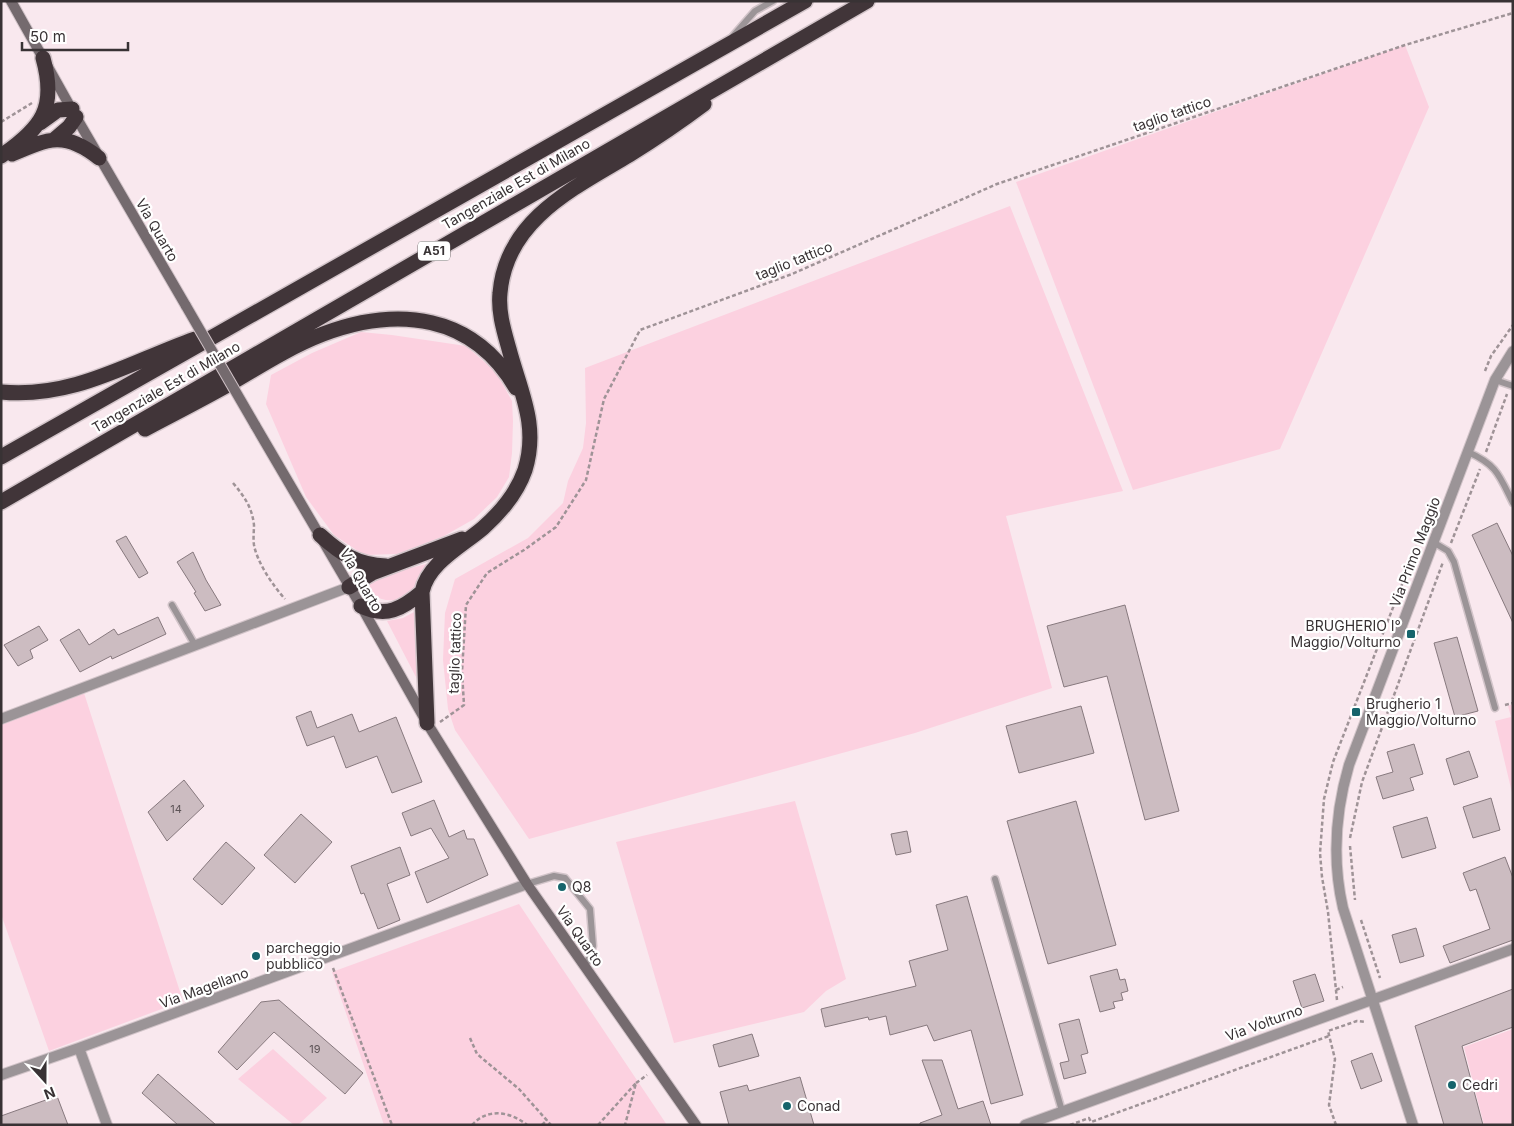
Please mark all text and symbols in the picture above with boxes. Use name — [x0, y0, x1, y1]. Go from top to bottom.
scale bar — [22, 20, 129, 52]
text: 50 m — [30, 27, 66, 46]
street label: taglio tattico — [1131, 92, 1213, 135]
street label: Tangenziale Est di Milano — [439, 134, 593, 233]
street label: Via Quarto — [133, 195, 182, 264]
street label: taglio tattico — [753, 237, 835, 284]
road number: A51 — [418, 242, 450, 260]
street label: Tangenziale Est di Milano — [89, 337, 243, 436]
street label: Via Primo Maggio — [1386, 494, 1443, 609]
street label: Via Quarto — [337, 545, 386, 614]
street label: taglio tattico — [445, 612, 464, 694]
place label: BRUGHERIO I° Maggio/Volturno — [1291, 617, 1401, 650]
marker: BRUGHERIO I° Maggio/Volturno — [1405, 628, 1417, 640]
place label: Brugherio 1 Maggio/Volturno — [1366, 695, 1476, 728]
marker: Brugherio 1 Maggio/Volturno — [1350, 706, 1362, 718]
house number: 14 — [170, 802, 182, 816]
place label: Q8 — [572, 878, 591, 895]
marker: Q8 — [556, 881, 568, 893]
street label: Via Quarto — [553, 902, 607, 969]
place label: parcheggio pubblico — [266, 939, 341, 972]
marker: parcheggio pubblico — [250, 950, 262, 962]
street label: Via Magellano — [157, 964, 251, 1011]
street label: Via Volturno — [1223, 1001, 1305, 1044]
house number: 19 — [309, 1042, 321, 1056]
north arrow — [20, 1056, 70, 1106]
place label: Cedri — [1462, 1076, 1498, 1093]
marker: Cedri — [1446, 1079, 1458, 1091]
text: N — [42, 1084, 58, 1103]
place label: Conad — [797, 1097, 840, 1114]
marker: Conad — [781, 1100, 793, 1112]

